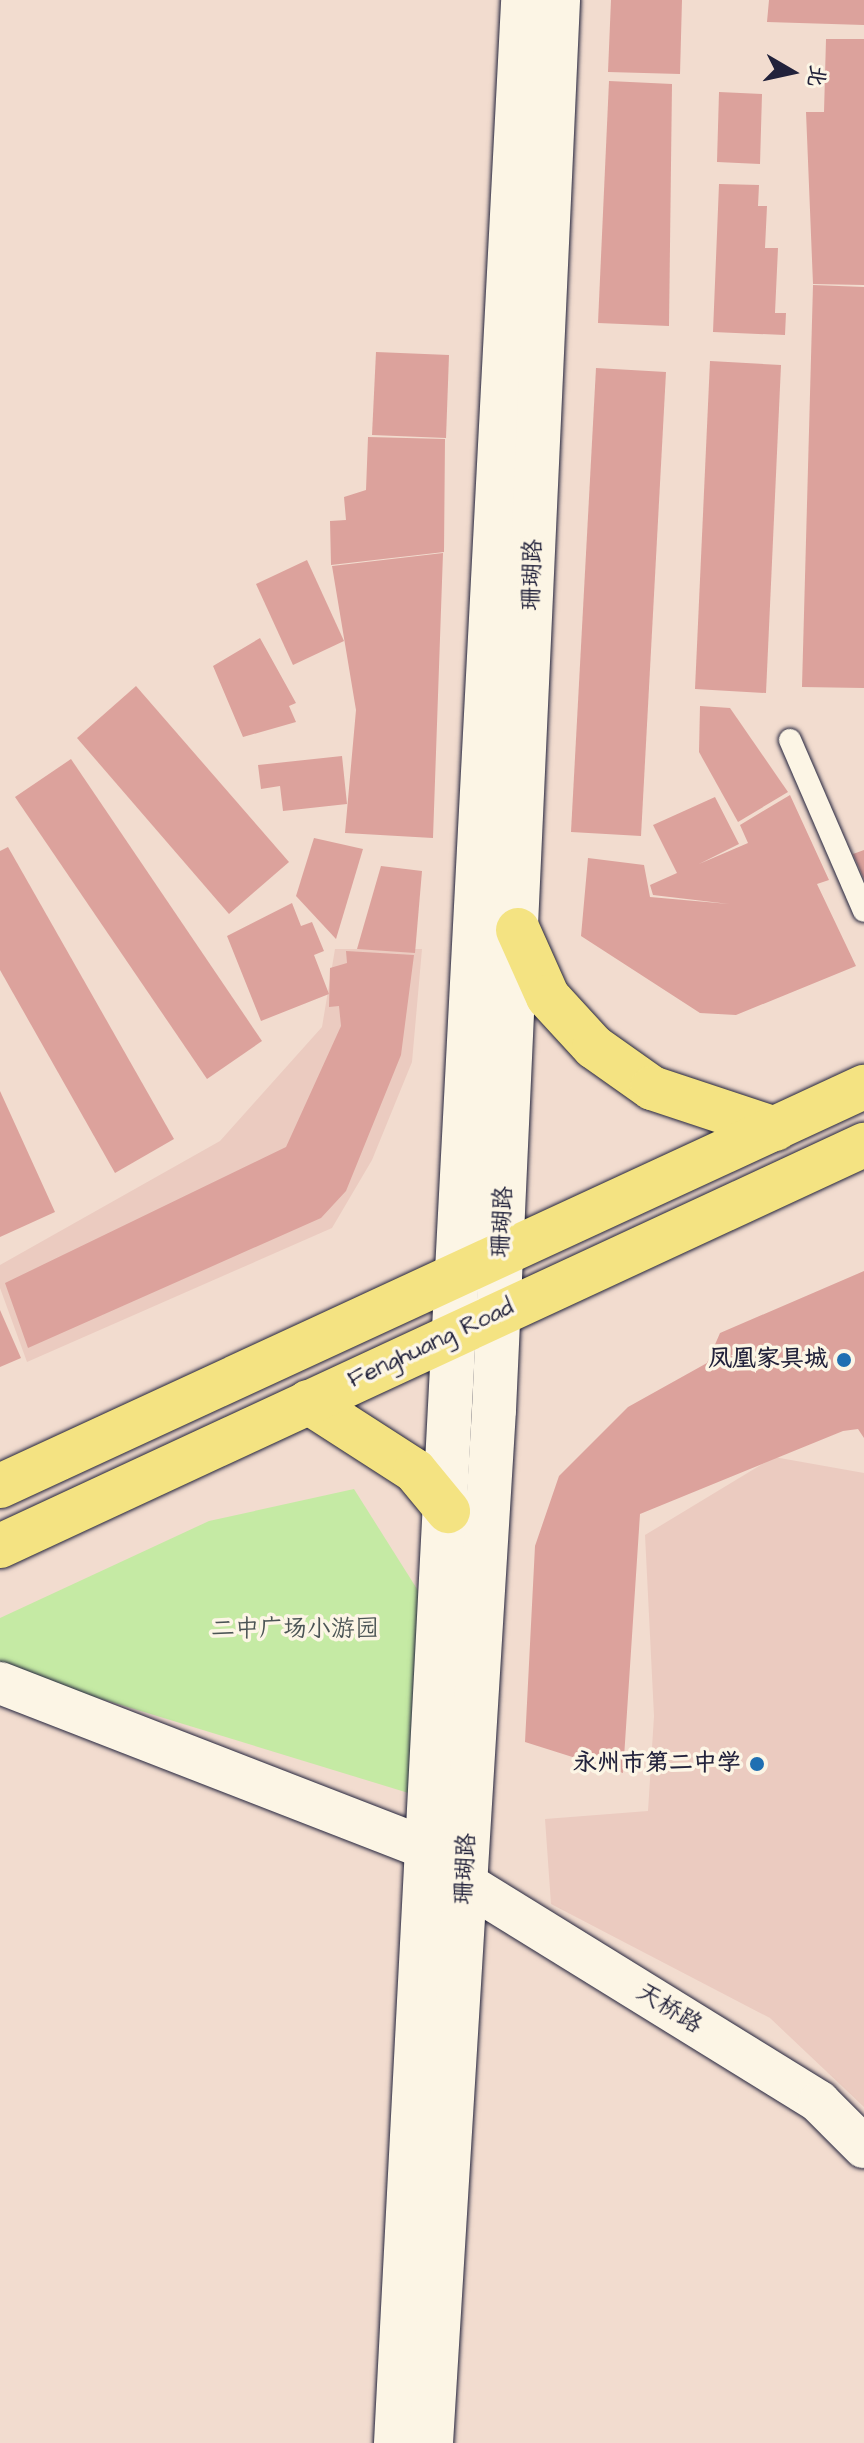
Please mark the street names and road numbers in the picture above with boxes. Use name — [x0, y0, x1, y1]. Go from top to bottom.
street label: 珊瑚路 — [517, 539, 549, 611]
street label: 珊瑚路 — [487, 1185, 519, 1259]
street label: Fenghuang Road — [344, 1293, 518, 1395]
street label: 珊瑚路 — [450, 1832, 482, 1906]
street label: 天桥路 — [631, 1978, 707, 2040]

